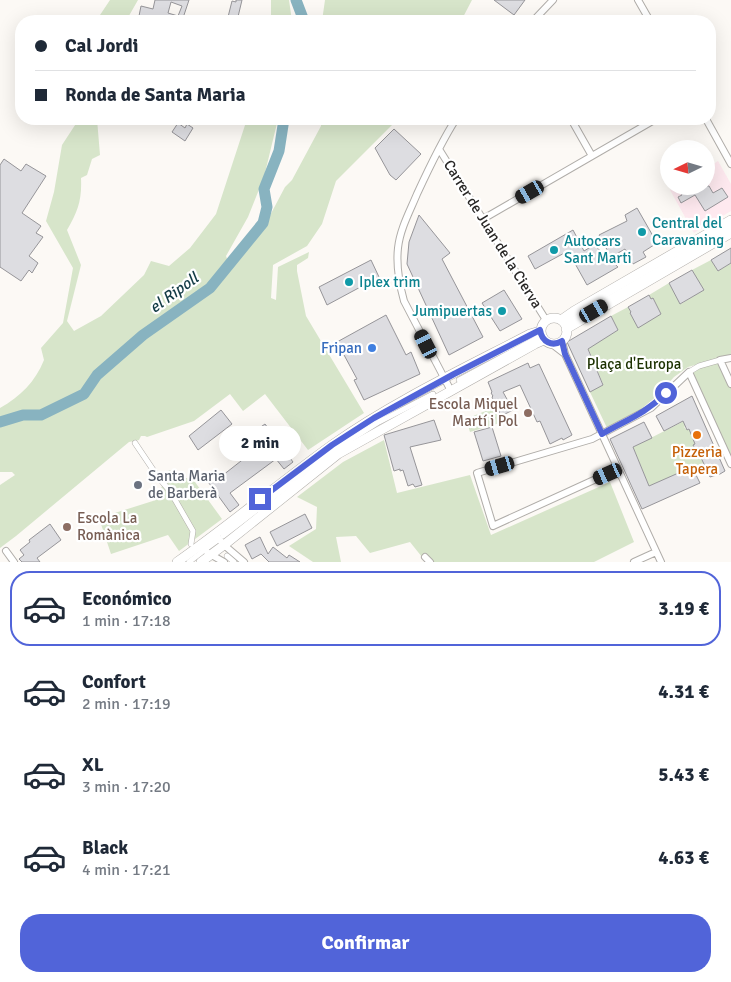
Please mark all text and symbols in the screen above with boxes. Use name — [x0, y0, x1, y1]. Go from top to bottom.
text: Cal Jordi — [65, 34, 139, 58]
text: Ronda de Santa Maria — [65, 83, 245, 107]
north arrow — [660, 140, 715, 195]
map controls — [660, 140, 715, 195]
street label: Carrer de Juan de la Cierva — [440, 157, 546, 311]
car — [513, 178, 546, 206]
place label: Central del Caravaning — [652, 214, 724, 249]
marker: Central del Caravaning — [636, 226, 648, 238]
place label: Autocars Sant Marti — [564, 232, 632, 267]
marker: Autocars Sant Marti — [548, 244, 560, 256]
water label: el Ripoll — [145, 268, 204, 318]
place label: Iplex trim — [359, 273, 420, 291]
marker: Iplex trim — [343, 276, 355, 288]
car — [577, 297, 610, 325]
place label: Jumipuertas — [412, 302, 492, 320]
marker: Jumipuertas — [496, 305, 508, 317]
car — [412, 327, 439, 361]
place label: Fripan — [321, 339, 362, 357]
marker: Fripan — [366, 342, 378, 354]
park label: Plaça d'Europa — [587, 355, 681, 373]
route start — [655, 382, 677, 404]
place label: Escola Miquel Martí i Pol — [429, 395, 518, 430]
marker: Escola Miquel Martí i Pol — [522, 407, 534, 419]
callout: 2 min — [219, 426, 301, 462]
marker: Pizzeria Tapera — [691, 429, 703, 441]
text: 2 min — [241, 433, 279, 453]
place label: Pizzeria Tapera — [672, 443, 722, 478]
car — [483, 455, 516, 477]
car — [591, 461, 624, 487]
place label: Santa Maria de Barberà — [148, 467, 225, 502]
marker: Santa Maria de Barberà — [132, 479, 144, 491]
route end — [249, 488, 271, 510]
place label: Escola La Romànica — [77, 509, 140, 544]
marker: Escola La Romànica — [61, 521, 73, 533]
icon: car — [22, 586, 67, 631]
text: Económico — [82, 587, 172, 611]
text: 3.19 € — [658, 597, 709, 621]
text: 1 min · 17:18 — [82, 611, 171, 631]
icon: car — [22, 669, 67, 714]
text: Confort — [82, 670, 146, 694]
text: 4.31 € — [658, 680, 709, 704]
text: 2 min · 17:19 — [82, 694, 171, 714]
icon: car — [22, 752, 67, 797]
text: XL — [82, 753, 104, 777]
text: 5.43 € — [658, 763, 709, 787]
text: 3 min · 17:20 — [82, 777, 171, 797]
icon: car — [22, 835, 67, 880]
text: Black — [82, 836, 128, 860]
text: 4.63 € — [658, 846, 709, 870]
text: 4 min · 17:21 — [82, 860, 171, 880]
button: Confirmar — [20, 914, 711, 972]

